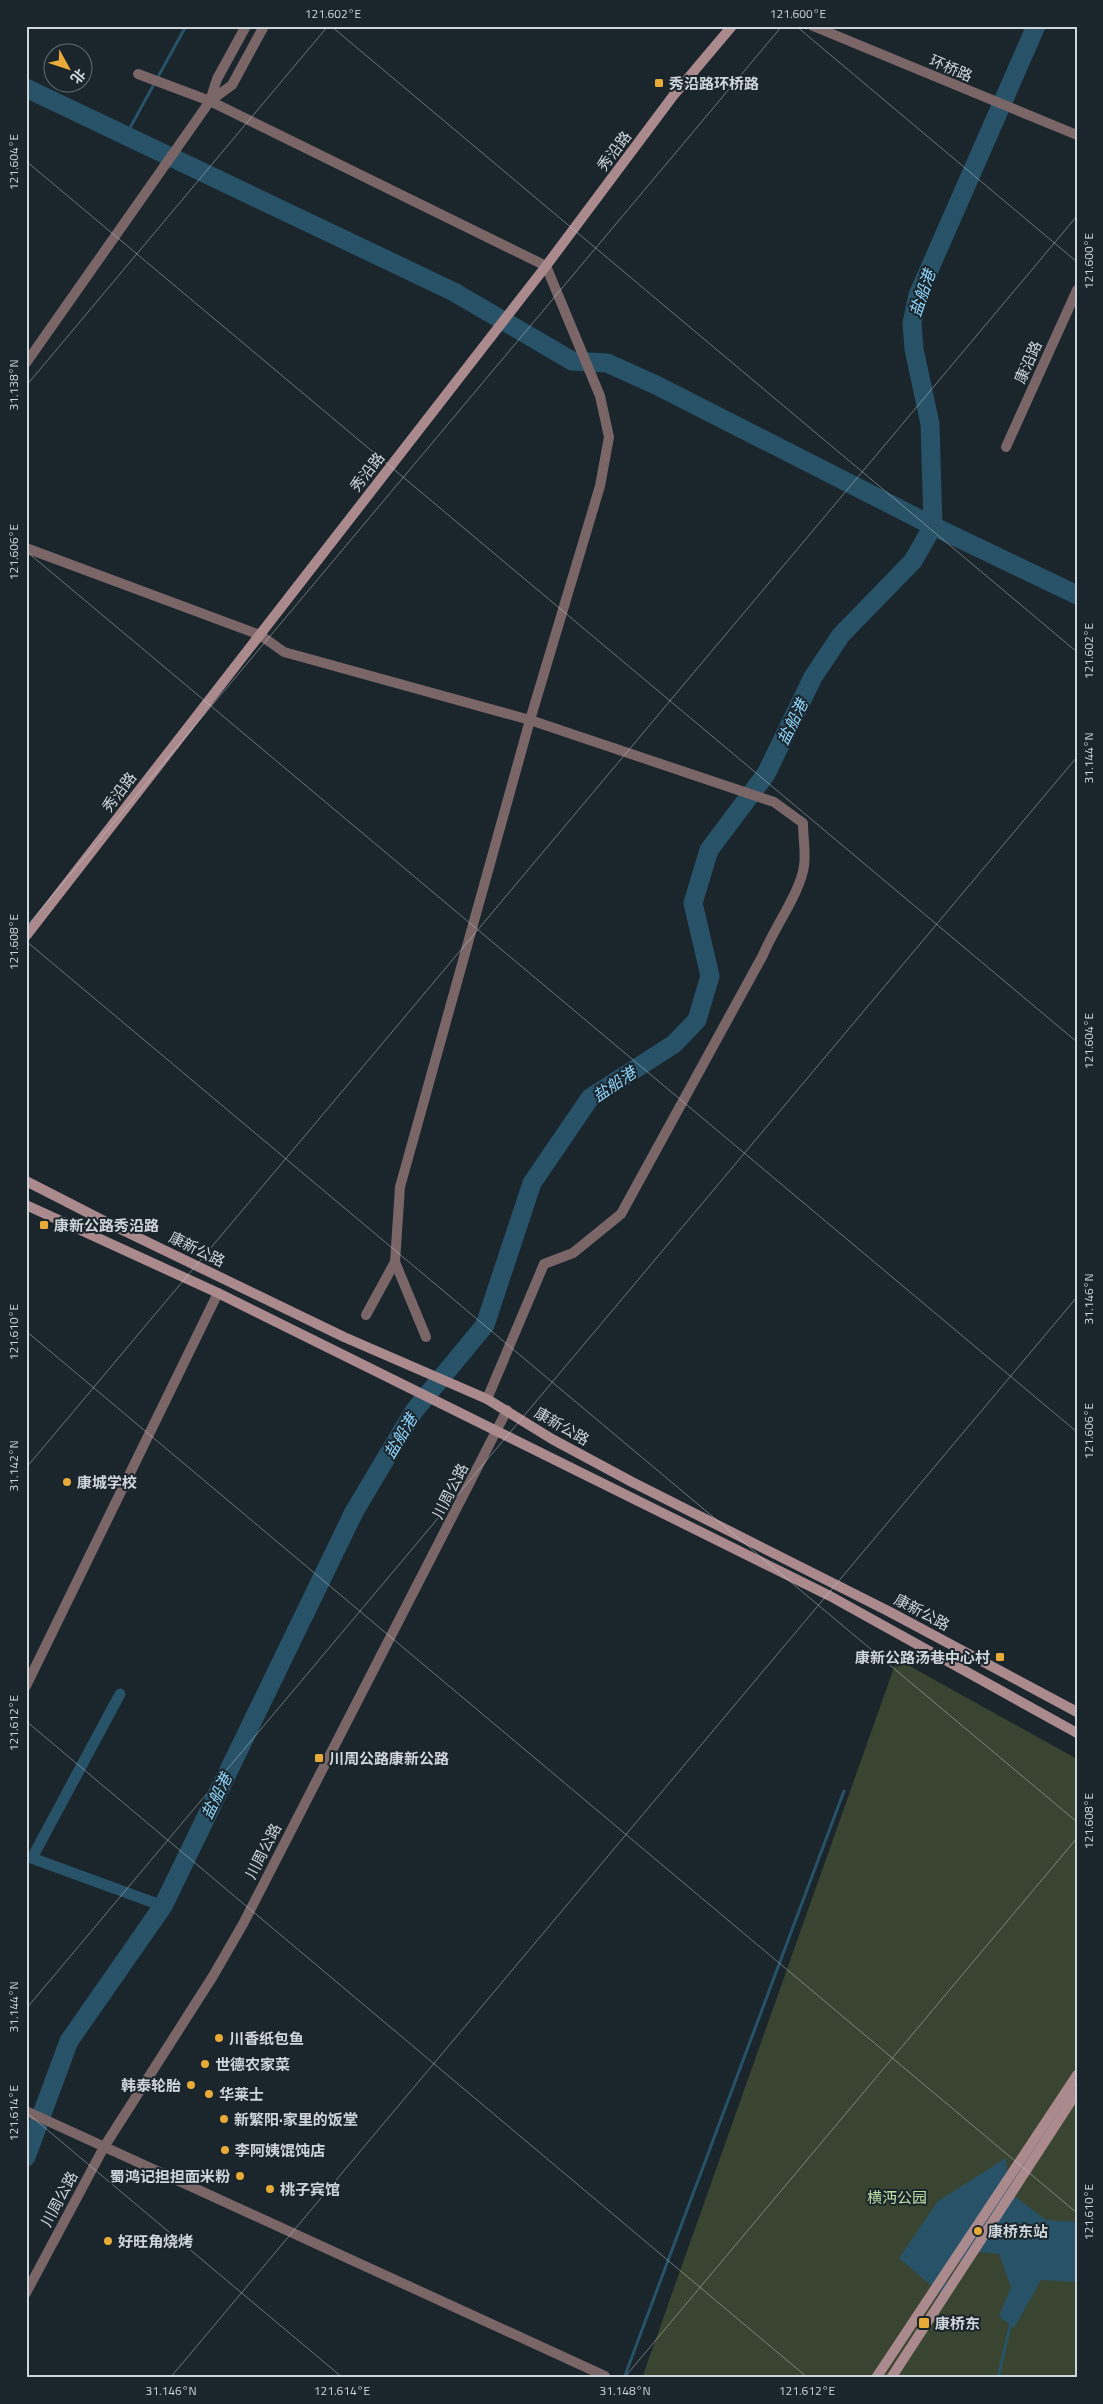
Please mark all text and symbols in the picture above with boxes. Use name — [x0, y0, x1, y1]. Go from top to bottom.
text: 121.602°E — [305, 4, 361, 23]
text: 121.600°E — [770, 4, 826, 23]
north arrow — [42, 42, 92, 92]
street label: 环桥路 — [926, 49, 976, 87]
text: 北 — [66, 65, 91, 89]
place label: 秀沿路环桥路 — [669, 72, 759, 95]
marker: 秀沿路环桥路 — [653, 77, 665, 89]
street label: 秀沿路 — [591, 126, 637, 176]
text: 121.604°E — [4, 134, 23, 190]
text: 121.600°E — [1079, 233, 1098, 289]
water label: 盐船港 — [903, 265, 942, 320]
street label: 康沿路 — [1008, 337, 1048, 387]
text: 31.138°N — [4, 359, 23, 411]
street label: 秀沿路 — [344, 447, 390, 497]
text: 121.606°E — [4, 524, 23, 580]
text: 121.602°E — [1079, 623, 1098, 679]
water label: 盐船港 — [771, 693, 814, 749]
text: 31.144°N — [1079, 732, 1098, 784]
street label: 秀沿路 — [96, 767, 142, 817]
text: 121.608°E — [4, 914, 23, 970]
text: 121.604°E — [1079, 1013, 1098, 1069]
water label: 盐船港 — [587, 1060, 642, 1107]
place label: 康新公路秀沿路 — [54, 1214, 159, 1237]
marker: 康新公路秀沿路 — [38, 1219, 50, 1231]
street label: 康新公路 — [165, 1226, 229, 1272]
text: 31.146°N — [1079, 1273, 1098, 1325]
text: 121.610°E — [4, 1304, 23, 1360]
street label: 康新公路 — [530, 1401, 594, 1451]
text: 121.606°E — [1079, 1403, 1098, 1459]
water label: 盐船港 — [377, 1408, 424, 1463]
text: 31.142°N — [4, 1440, 23, 1492]
street label: 川周公路 — [426, 1459, 474, 1523]
place label: 康城学校 — [77, 1471, 137, 1494]
marker: 康城学校 — [61, 1476, 73, 1488]
street label: 康新公路 — [890, 1588, 954, 1636]
place label: 康新公路汤巷中心村 — [855, 1646, 990, 1669]
marker: 康新公路汤巷中心村 — [994, 1651, 1006, 1663]
text: 121.612°E — [4, 1695, 23, 1751]
place label: 川周公路康新公路 — [329, 1747, 449, 1770]
marker: 川周公路康新公路 — [313, 1752, 325, 1764]
water label: 盐船港 — [195, 1767, 238, 1823]
text: 121.608°E — [1079, 1793, 1098, 1849]
street label: 川周公路 — [239, 1819, 287, 1883]
text: 31.144°N — [4, 1981, 23, 2033]
place label: 川香纸包鱼 — [229, 2027, 304, 2050]
marker: 川香纸包鱼 — [213, 2032, 225, 2044]
place label: 世德农家菜 — [215, 2053, 290, 2076]
marker: 世德农家菜 — [199, 2058, 211, 2070]
place label: 韩泰轮胎 — [121, 2074, 181, 2097]
marker: 韩泰轮胎 — [185, 2079, 197, 2091]
place label: 华莱士 — [219, 2083, 264, 2106]
text: 121.614°E — [4, 2085, 23, 2141]
marker: 华莱士 — [203, 2088, 215, 2100]
place label: 新繁阳·家里的饭堂 — [234, 2108, 358, 2131]
marker: 新繁阳·家里的饭堂 — [218, 2113, 230, 2125]
place label: 李阿姨馄饨店 — [235, 2139, 325, 2162]
marker: 李阿姨馄饨店 — [219, 2144, 231, 2156]
place label: 蜀鸿记担担面米粉 — [110, 2165, 231, 2188]
street label: 川周公路 — [35, 2167, 83, 2231]
marker: 蜀鸿记担担面米粉 — [234, 2170, 246, 2182]
place label: 桃子宾馆 — [280, 2178, 340, 2201]
marker: 桃子宾馆 — [264, 2183, 276, 2195]
text: 121.610°E — [1079, 2184, 1098, 2240]
park label: 横沔公园 — [867, 2186, 927, 2209]
place label: 康桥东站 — [988, 2220, 1048, 2243]
marker: 康桥东站 — [972, 2225, 984, 2237]
place label: 好旺角烧烤 — [118, 2230, 193, 2253]
marker: 好旺角烧烤 — [102, 2235, 114, 2247]
place label: 康桥东 — [935, 2312, 980, 2335]
marker: 康桥东 — [917, 2316, 931, 2330]
text: 31.146°N — [145, 2381, 197, 2400]
text: 121.614°E — [314, 2381, 370, 2400]
text: 31.148°N — [599, 2381, 651, 2400]
text: 121.612°E — [779, 2381, 835, 2400]

